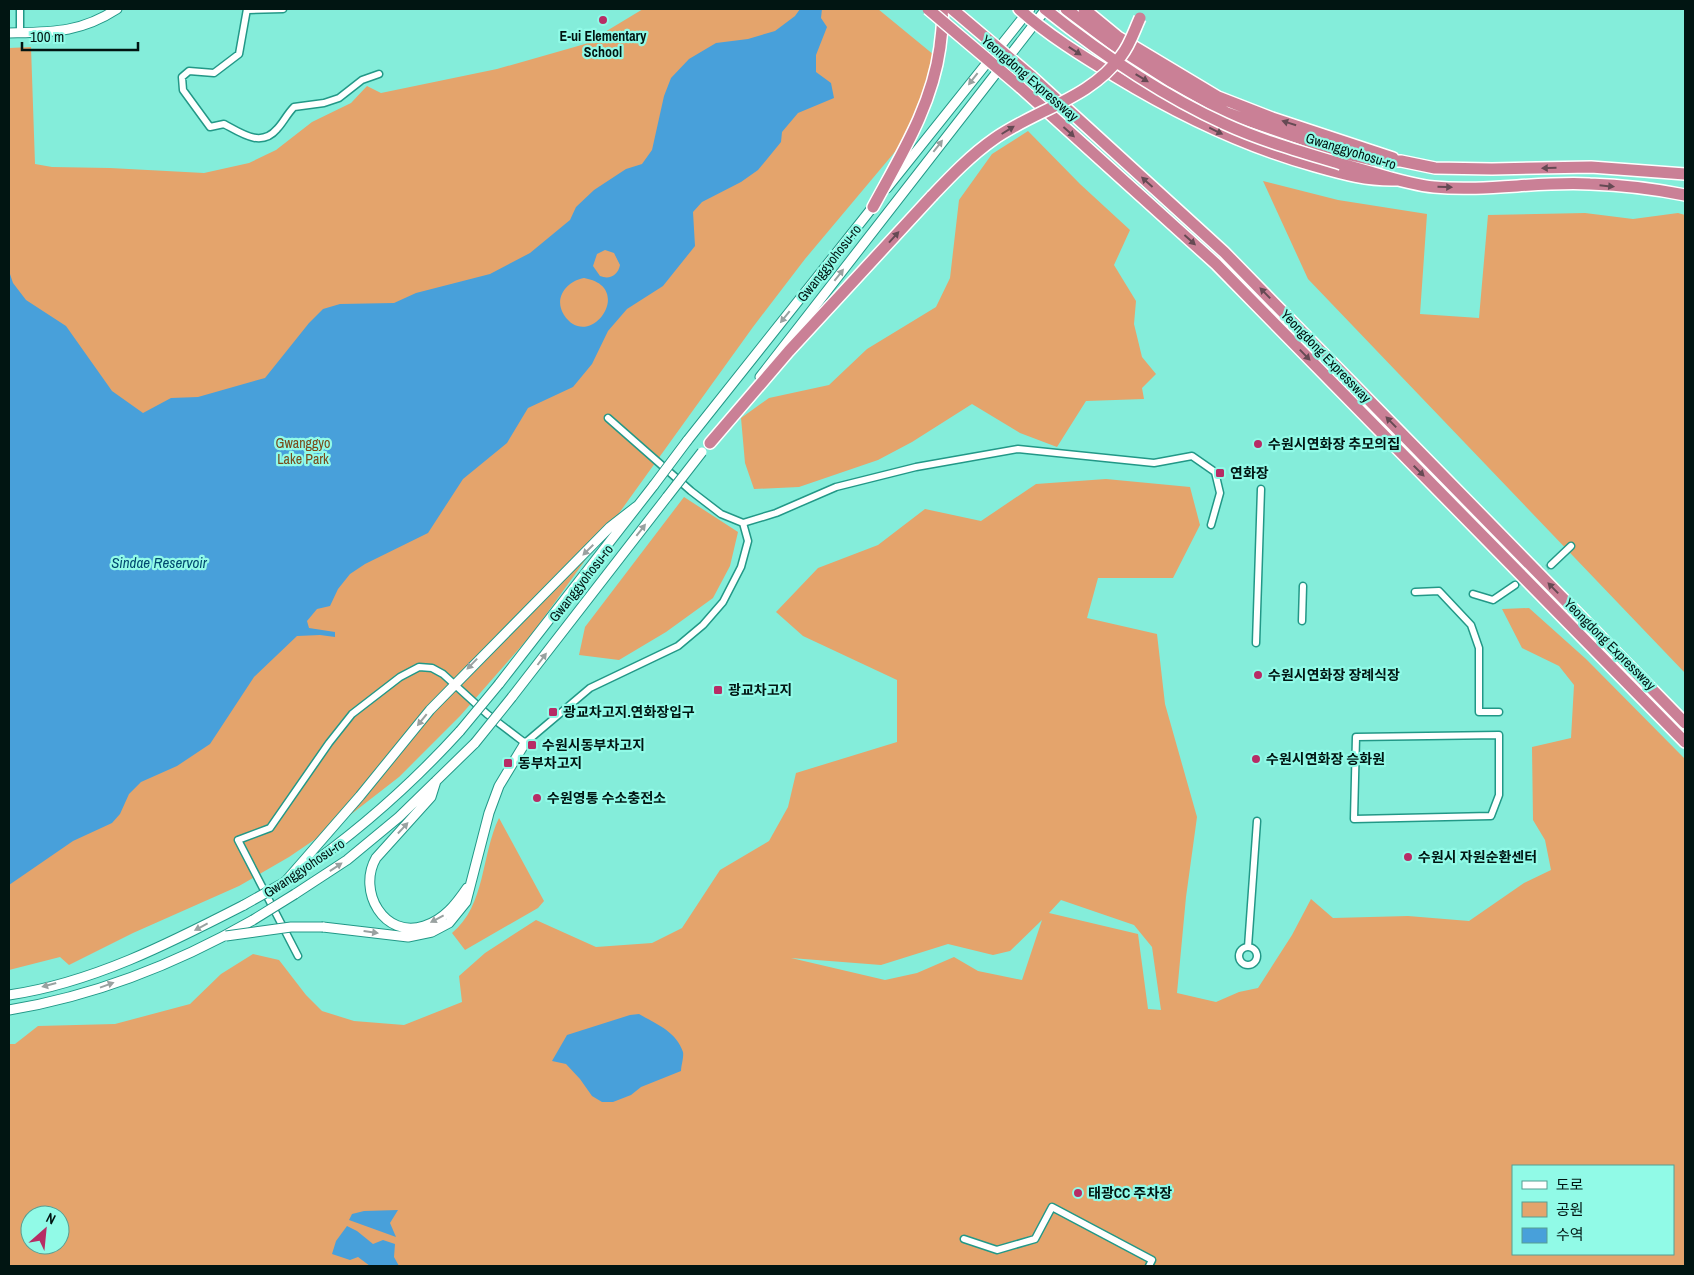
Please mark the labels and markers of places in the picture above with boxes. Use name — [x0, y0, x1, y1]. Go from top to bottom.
marker: E-ui Elementary School — [597, 14, 609, 26]
place label: E-ui Elementary School — [560, 27, 647, 61]
place label: 수원시연화장 추모의집 — [1268, 435, 1400, 453]
marker: 수원시연화장 추모의집 — [1252, 438, 1264, 450]
place label: 연화장 — [1230, 464, 1269, 482]
marker: 연화장 — [1214, 467, 1226, 479]
place label: 수원시연화장 장례식장 — [1268, 666, 1400, 684]
marker: 수원시연화장 장례식장 — [1252, 669, 1264, 681]
place label: 광교차고지 — [728, 681, 792, 699]
marker: 광교차고지 — [712, 684, 724, 696]
place label: 광교차고지.연화장입구 — [563, 703, 695, 721]
marker: 광교차고지.연화장입구 — [547, 706, 559, 718]
place label: 수원시동부차고지 — [542, 736, 645, 754]
marker: 수원시동부차고지 — [526, 739, 538, 751]
place label: 수원시연화장 승화원 — [1266, 750, 1385, 768]
marker: 수원시연화장 승화원 — [1250, 753, 1262, 765]
place label: 동부차고지 — [518, 754, 582, 772]
marker: 동부차고지 — [502, 757, 514, 769]
place label: 수원영통 수소충전소 — [547, 789, 666, 807]
marker: 수원영통 수소충전소 — [531, 792, 543, 804]
place label: 수원시 자원순환센터 — [1418, 848, 1537, 866]
marker: 수원시 자원순환센터 — [1402, 851, 1414, 863]
place label: 태광CC 주차장 — [1088, 1184, 1172, 1202]
marker: 태광CC 주차장 — [1072, 1187, 1084, 1199]

